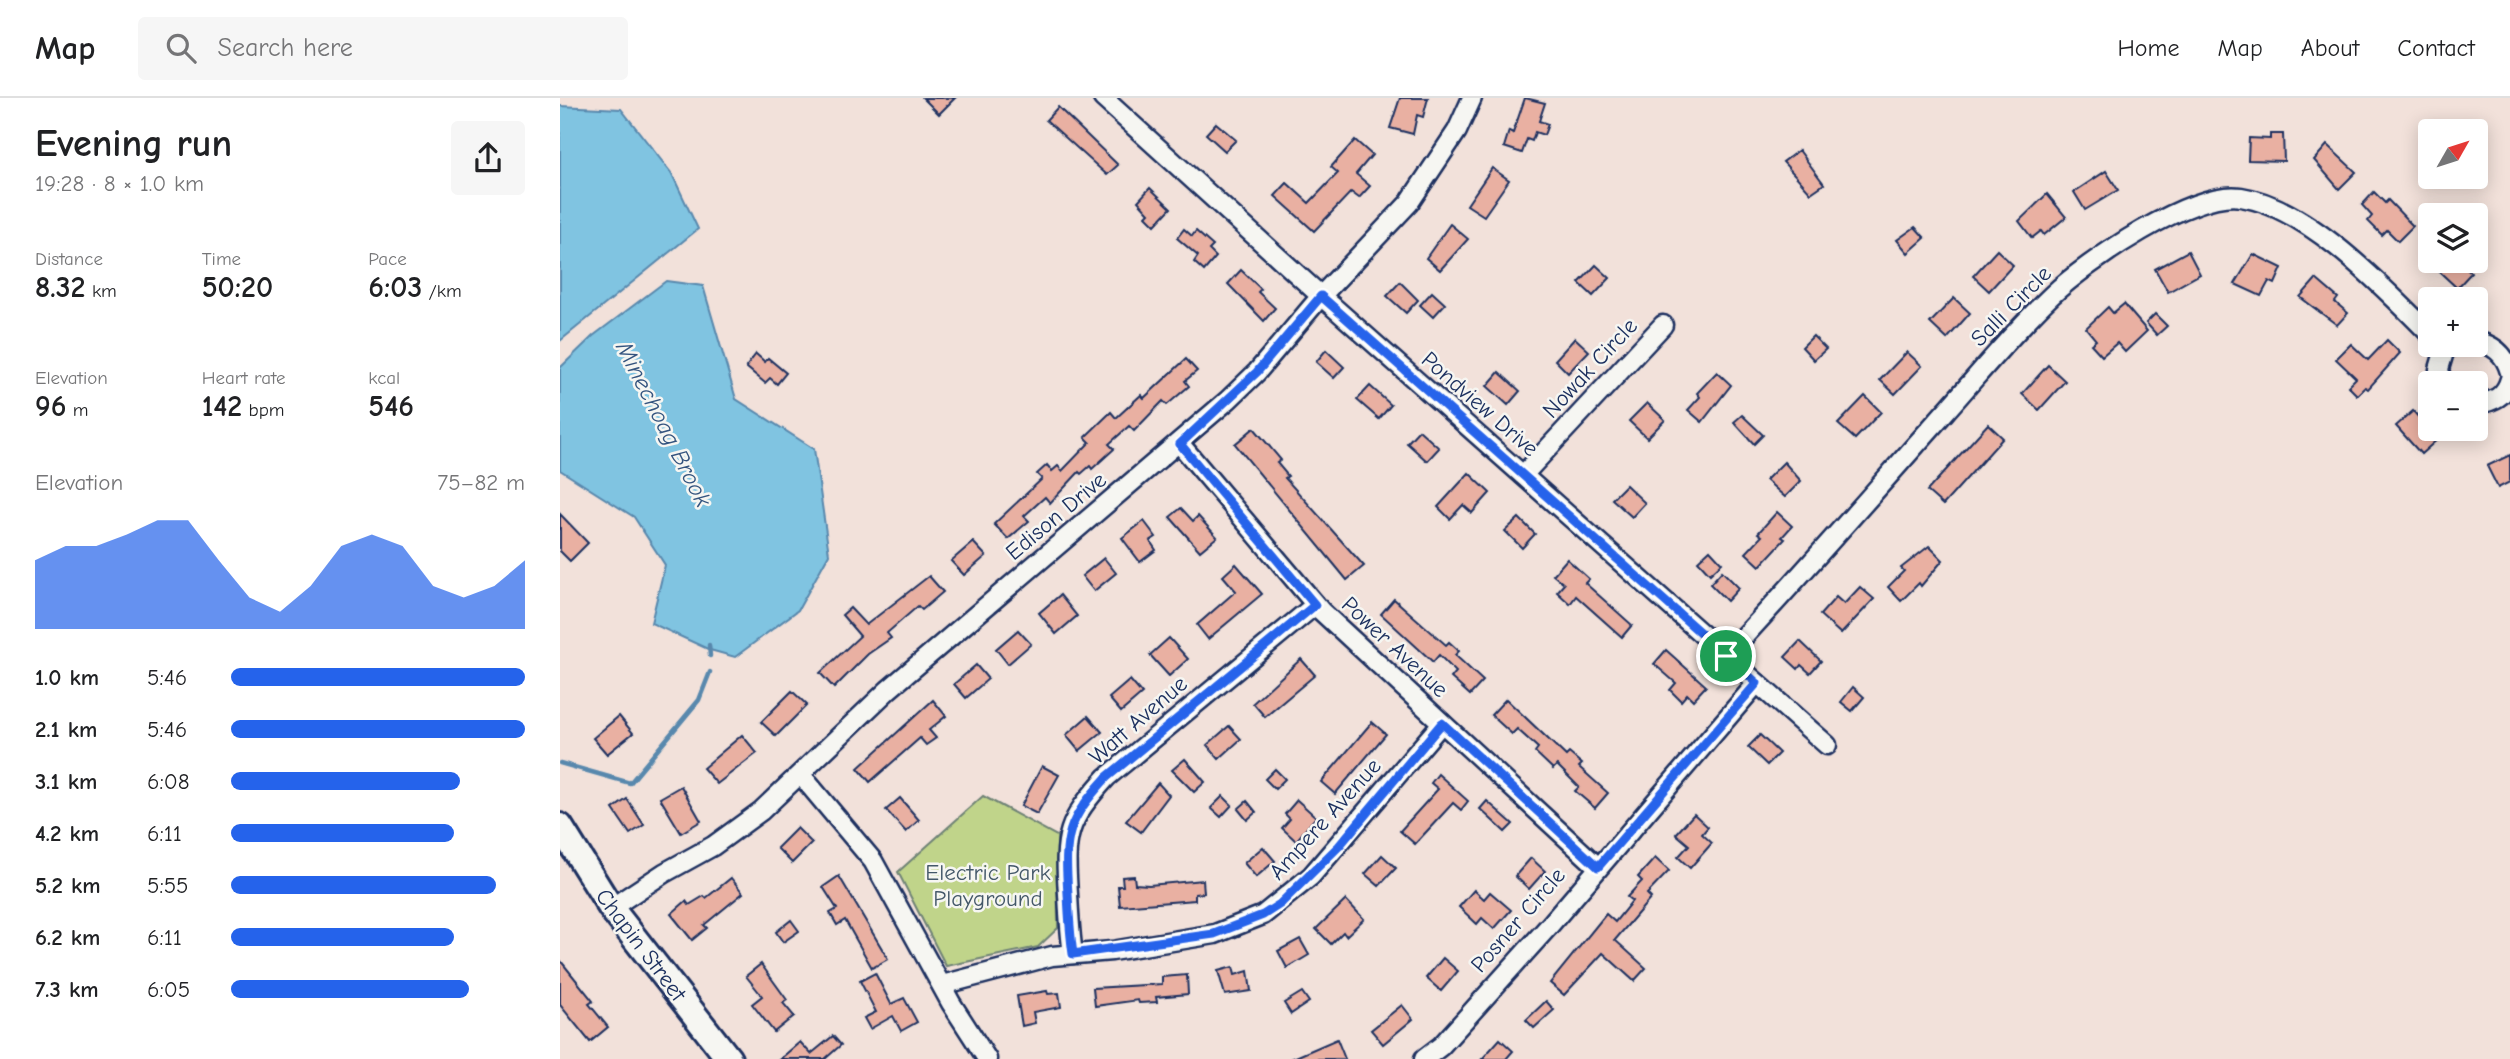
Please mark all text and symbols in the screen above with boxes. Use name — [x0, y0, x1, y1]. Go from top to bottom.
search box — [138, 17, 628, 80]
text: Map — [35, 29, 96, 67]
icon: search — [162, 29, 200, 67]
text: Search here — [218, 33, 353, 63]
text: Home — [2118, 34, 2179, 62]
text: Map — [2217, 34, 2263, 62]
text: About — [2301, 34, 2359, 62]
text: Contact — [2397, 34, 2475, 62]
north arrow — [2418, 119, 2488, 189]
map controls — [2418, 119, 2488, 441]
button: share — [451, 121, 525, 195]
text: Evening run — [35, 122, 232, 166]
text: 19:28 · 8 × 1.0 km — [35, 170, 204, 197]
button: layers — [2418, 203, 2488, 273]
text: Distance — [35, 248, 103, 270]
text: Time — [202, 248, 241, 270]
text: Pace — [368, 248, 407, 270]
street label: Salli Circle — [1965, 260, 2057, 352]
text: 8.32 — [35, 270, 86, 305]
text: 50:20 — [202, 270, 273, 305]
text: 6:03 — [368, 270, 422, 305]
text: km — [86, 280, 117, 302]
text: /km — [422, 280, 462, 302]
button: + — [2418, 287, 2488, 357]
street label: Nowak Circle — [1537, 313, 1643, 423]
water label: Minechoag Brook — [610, 336, 718, 512]
street label: Pondview Drive — [1416, 346, 1544, 462]
text: Elevation — [35, 367, 108, 389]
text: Heart rate — [202, 367, 285, 389]
text: kcal — [368, 367, 400, 389]
button: − — [2418, 371, 2488, 441]
text: 96 — [35, 389, 66, 424]
text: 142 — [202, 389, 242, 424]
text: 546 — [368, 389, 414, 424]
text: m — [66, 399, 88, 421]
text: bpm — [242, 399, 284, 421]
street label: Edison Drive — [1000, 466, 1112, 566]
text: Elevation — [35, 469, 123, 496]
text: 75–82 m — [437, 469, 525, 496]
street label: Power Avenue — [1336, 591, 1454, 703]
pin — [1696, 626, 1756, 686]
icon: arrive — [1707, 637, 1745, 675]
text: 1.0 km — [35, 664, 99, 691]
text: 5:46 — [147, 664, 187, 691]
street label: Watt Avenue — [1083, 670, 1193, 770]
text: 2.1 km — [35, 716, 97, 743]
text: 5:46 — [147, 716, 187, 743]
street label: Ampere Avenue — [1263, 753, 1387, 885]
text: 3.1 km — [35, 768, 97, 795]
text: 6:08 — [147, 768, 189, 795]
text: 4.2 km — [35, 820, 99, 847]
text: 6:11 — [147, 820, 182, 847]
park label: Electric Park Playground — [925, 859, 1051, 912]
street label: Posner Circle — [1465, 862, 1571, 978]
text: 5.2 km — [35, 872, 101, 899]
text: 5:55 — [147, 872, 189, 899]
street label: Chapin Street — [590, 883, 693, 1008]
text: 6.2 km — [35, 924, 100, 951]
text: 6:11 — [147, 924, 182, 951]
text: 7.3 km — [35, 976, 99, 1003]
text: 6:05 — [147, 976, 190, 1003]

